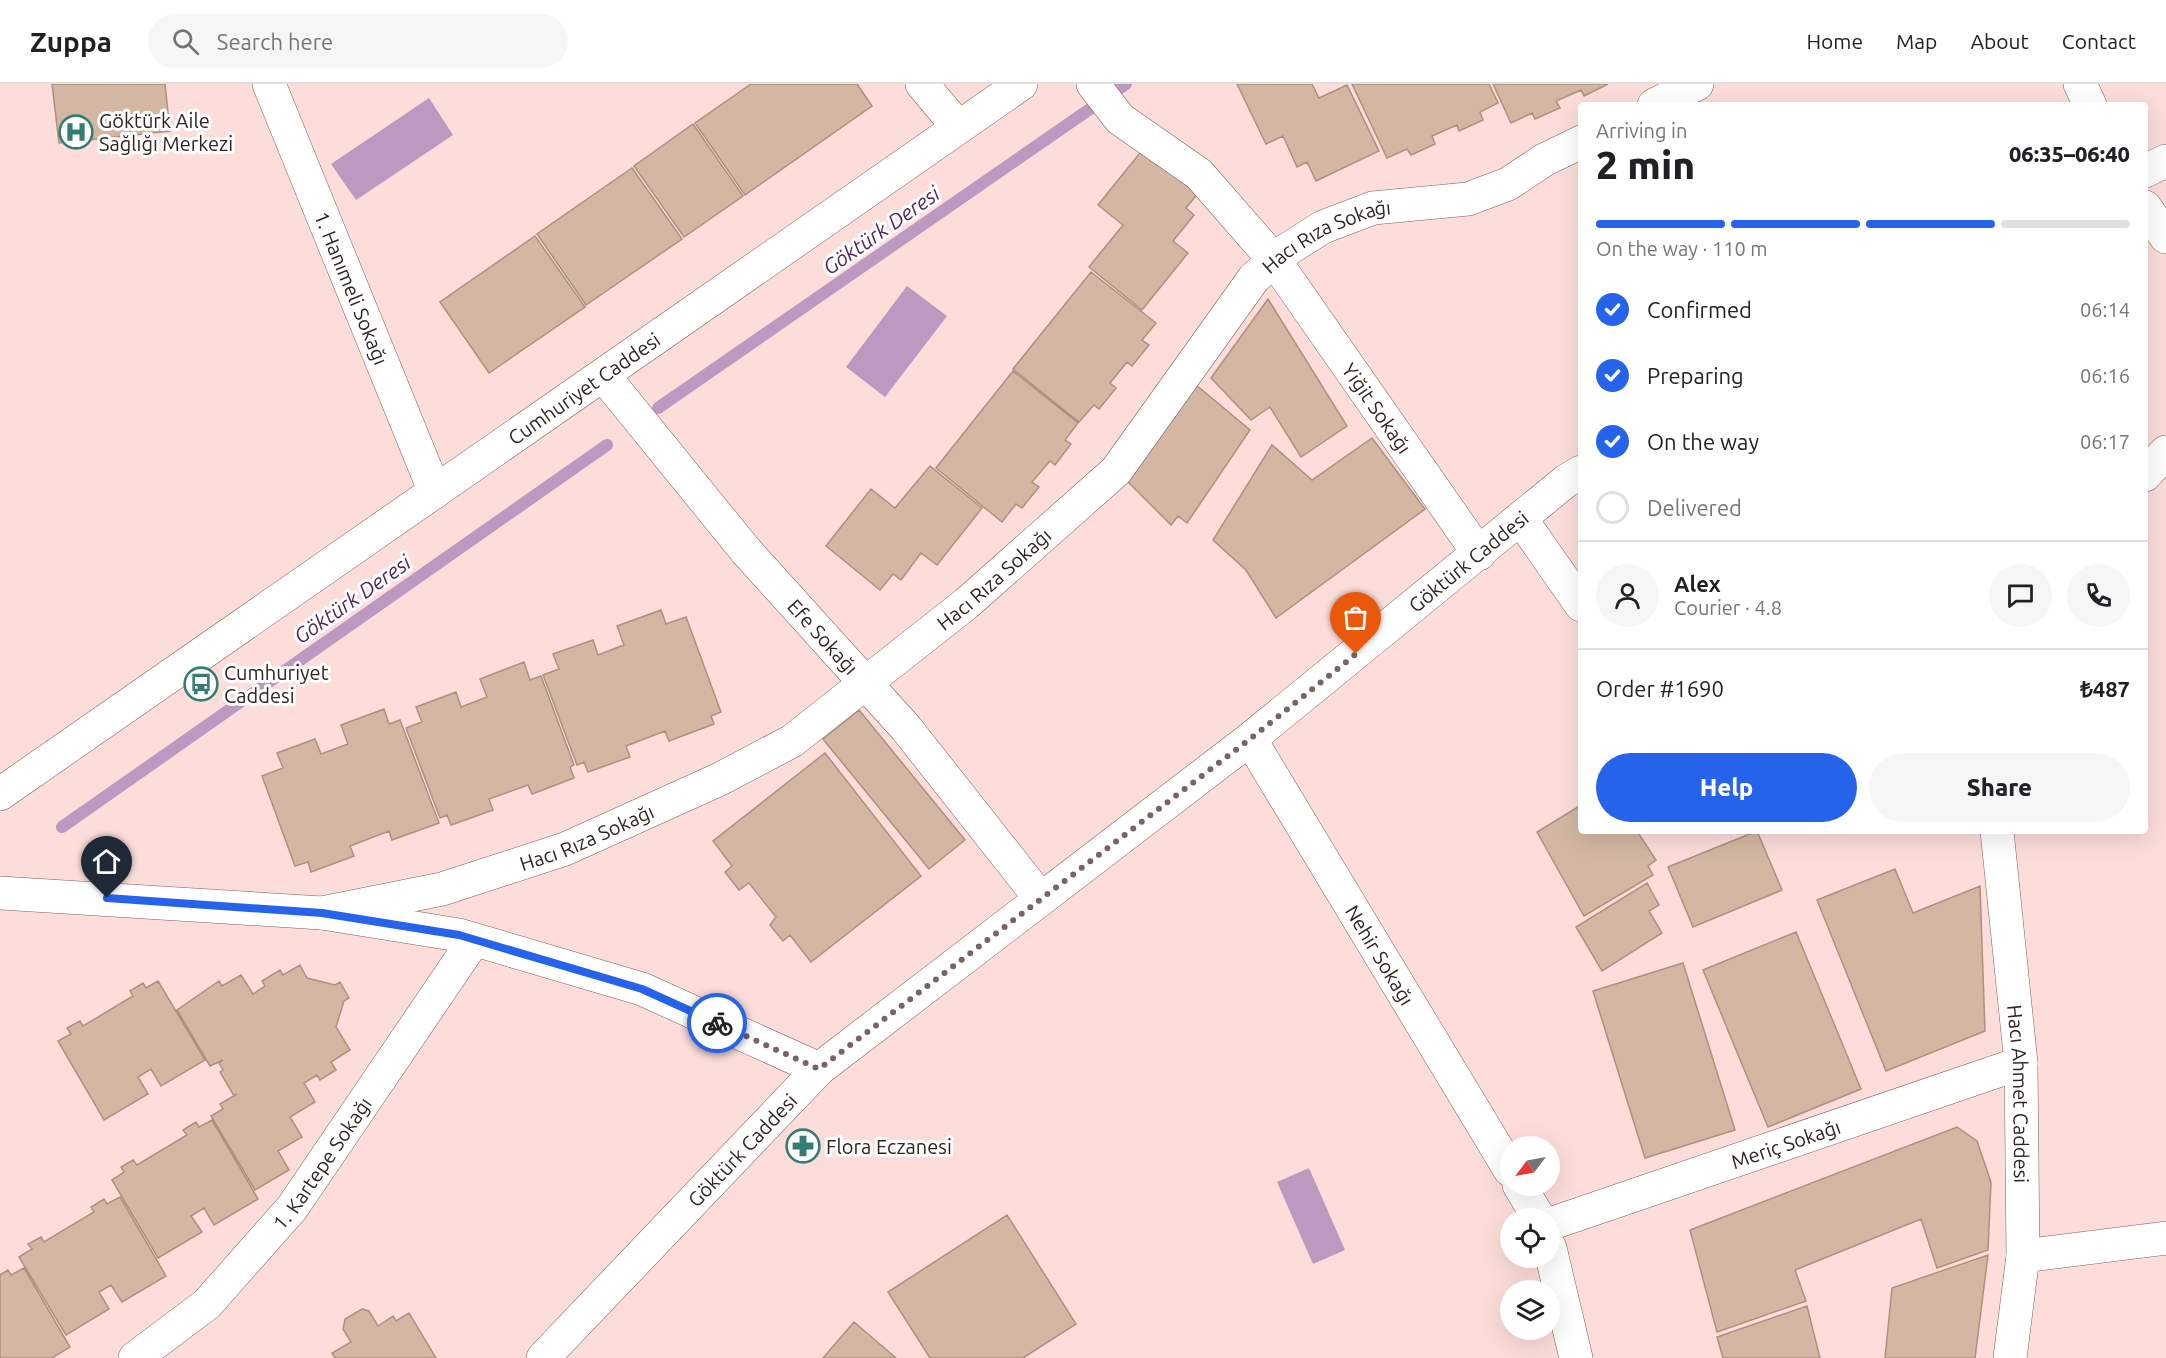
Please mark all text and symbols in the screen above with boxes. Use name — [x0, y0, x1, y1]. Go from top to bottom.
search box — [148, 14, 568, 68]
icon: search — [169, 25, 202, 58]
text: Zuppa — [30, 26, 112, 57]
text: Search here — [217, 29, 333, 54]
text: Home — [1806, 29, 1863, 53]
text: Map — [1896, 29, 1937, 53]
text: About — [1970, 29, 2029, 53]
text: Contact — [2062, 29, 2136, 53]
place label: Göktürk Aile Sağlığı Merkezi — [99, 109, 233, 155]
hospital icon: Göktürk Aile Sağlığı Merkezi — [58, 114, 94, 150]
text: Arriving in — [1596, 119, 1687, 142]
text: 06:35–06:40 — [2009, 141, 2130, 166]
text: 2 min — [1596, 143, 1695, 186]
water label: Göktürk Deresi — [818, 180, 945, 279]
street label: Hacı Rıza Sokağı — [1257, 195, 1392, 278]
street label: 1. Hanımeli Sokağı — [310, 208, 393, 368]
text: On the way · 110 m — [1596, 237, 1768, 260]
icon: check — [1596, 293, 1629, 326]
text: Confirmed — [1647, 297, 1752, 322]
text: 06:14 — [2080, 298, 2130, 321]
street label: Cumhuriyet Caddesi — [503, 327, 664, 449]
street label: Yiğit Sokağı — [1338, 358, 1417, 458]
icon: check — [1596, 359, 1629, 392]
text: Preparing — [1647, 363, 1744, 388]
text: 06:16 — [2080, 364, 2130, 387]
icon: check — [1596, 425, 1629, 458]
text: On the way — [1647, 429, 1759, 454]
text: 06:17 — [2080, 430, 2130, 453]
text: Delivered — [1647, 495, 1742, 520]
street label: Göktürk Caddesi — [1404, 505, 1532, 616]
street label: Hacı Rıza Sokağı — [932, 523, 1055, 634]
water label: Göktürk Deresi — [289, 549, 416, 648]
button: person — [1596, 564, 1659, 627]
button: chat — [1989, 564, 2052, 627]
button: phone — [2067, 564, 2130, 627]
text: Alex — [1674, 571, 1721, 596]
pin — [1330, 592, 1381, 654]
street label: Efe Sokağı — [783, 594, 863, 679]
text: Courier · 4.8 — [1674, 596, 1782, 619]
icon: bag — [1339, 601, 1372, 634]
place label: Cumhuriyet Caddesi — [224, 661, 329, 707]
bus stop icon: Cumhuriyet Caddesi — [183, 666, 219, 702]
text: Order #1690 — [1596, 676, 1724, 701]
text: ₺487 — [2080, 676, 2130, 701]
button: Help — [1596, 753, 1857, 822]
button: Share — [1869, 753, 2130, 822]
street label: Hacı Rıza Sokağı — [516, 799, 657, 875]
pin — [81, 836, 132, 898]
icon: home — [90, 845, 123, 878]
street label: Nehir Sokağı — [1341, 901, 1419, 1009]
courier — [687, 993, 747, 1053]
street label: Hacı Ahmet Caddesi — [2004, 1003, 2034, 1183]
icon: bike — [701, 1007, 734, 1040]
street label: Göktürk Caddesi — [683, 1089, 801, 1211]
street label: 1. Kartepe Sokağı — [267, 1093, 376, 1234]
street label: Meriç Sokağı — [1728, 1114, 1843, 1173]
pharmacy icon: Flora Eczanesi — [785, 1128, 821, 1164]
place label: Flora Eczanesi — [826, 1135, 952, 1158]
north arrow — [1500, 1136, 1560, 1196]
map controls — [1500, 1136, 1560, 1340]
button: locate — [1500, 1208, 1560, 1268]
button: layers — [1500, 1280, 1560, 1340]

